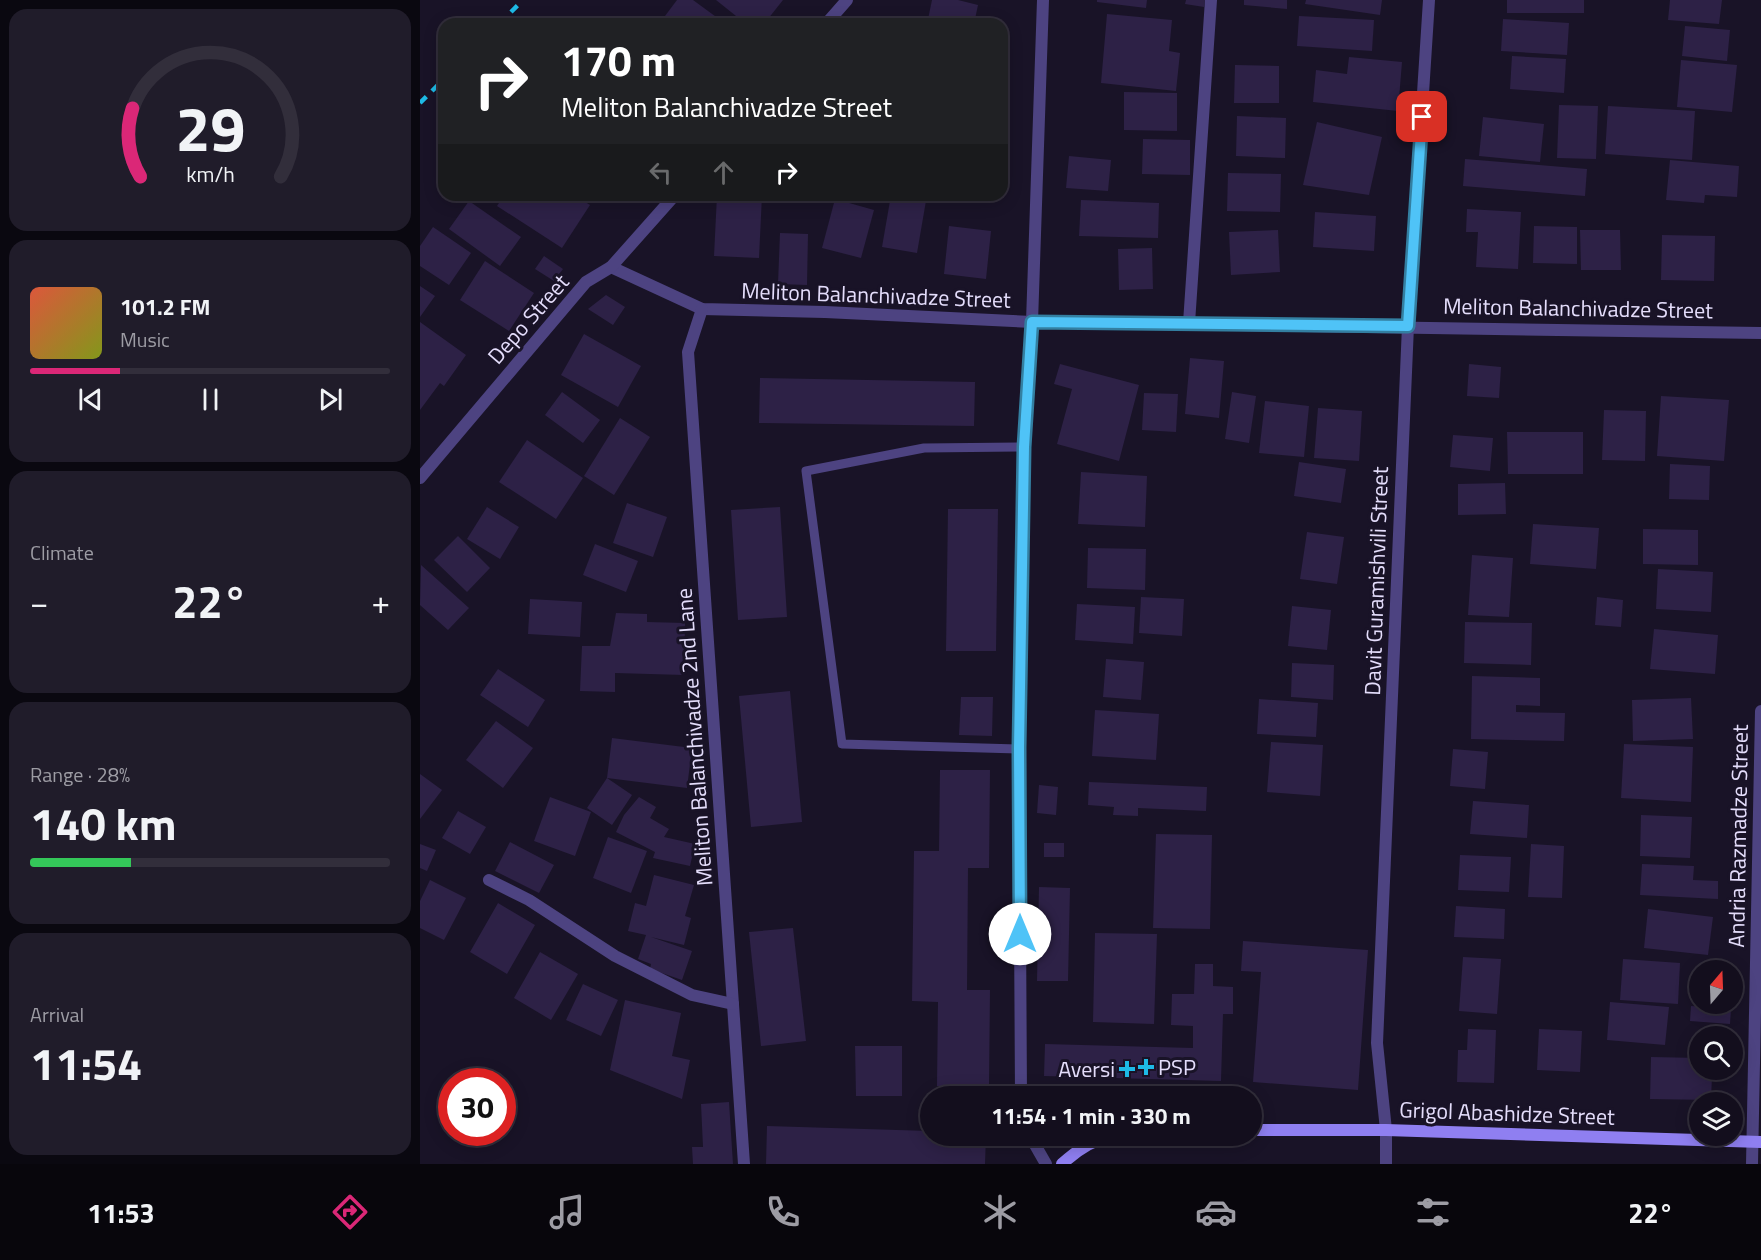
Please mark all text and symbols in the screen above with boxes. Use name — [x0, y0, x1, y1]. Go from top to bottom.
text: 170 m — [561, 28, 676, 92]
icon: right — [462, 42, 540, 120]
text: 29 — [175, 80, 245, 175]
text: Meliton Balanchivadze Street — [561, 86, 892, 127]
pin — [1396, 91, 1447, 142]
icon: arrive — [1405, 100, 1438, 133]
icon: left — [644, 156, 677, 189]
icon: ahead — [707, 156, 740, 189]
icon: right — [770, 156, 803, 189]
text: km/h — [186, 158, 234, 190]
street label: Depo Street — [479, 266, 577, 372]
street label: Meliton Balanchivadze Street — [741, 273, 1012, 317]
street label: Meliton Balanchivadze Street — [1443, 289, 1713, 327]
text: 101.2 FM — [120, 290, 210, 324]
text: Music — [120, 324, 170, 355]
icon: previous — [74, 383, 107, 416]
icon: pause — [194, 383, 227, 416]
icon: next — [314, 383, 347, 416]
street label: Davit Guramishvili Street — [1355, 466, 1397, 696]
text: Climate — [30, 537, 94, 568]
text: 22° — [172, 567, 248, 635]
text: − — [30, 577, 48, 627]
text: + — [372, 577, 390, 627]
street label: Meliton Balanchivadze 2nd Lane — [667, 587, 721, 887]
street label: Andria Razmadze Street — [1719, 724, 1757, 948]
text: Range · 28% — [30, 759, 130, 790]
text: 140 km — [30, 789, 176, 857]
position arrow — [988, 902, 1052, 966]
north arrow — [1689, 960, 1743, 1014]
map controls — [1689, 960, 1743, 1146]
text: Arrival — [30, 999, 84, 1030]
button: search — [1689, 1026, 1743, 1080]
text: 11:54 — [30, 1029, 142, 1097]
place label: PSP — [1158, 1050, 1196, 1084]
place label: Aversi — [1058, 1052, 1115, 1086]
marker: PSP — [1139, 1060, 1153, 1074]
marker: Aversi — [1120, 1062, 1134, 1076]
speed limit sign: 30 — [438, 1068, 516, 1146]
street label: Grigol Abashidze Street — [1399, 1092, 1616, 1134]
button: layers — [1689, 1092, 1743, 1146]
text: 11:54 · 1 min · 330 m — [991, 1099, 1191, 1133]
icon: directions — [329, 1191, 371, 1233]
icon: music — [546, 1191, 588, 1233]
icon: phone — [762, 1191, 804, 1233]
icon: climate — [979, 1191, 1021, 1233]
icon: car — [1195, 1191, 1237, 1233]
icon: filters — [1412, 1191, 1454, 1233]
text: 11:53 — [87, 1192, 155, 1233]
text: 22° — [1628, 1192, 1674, 1233]

